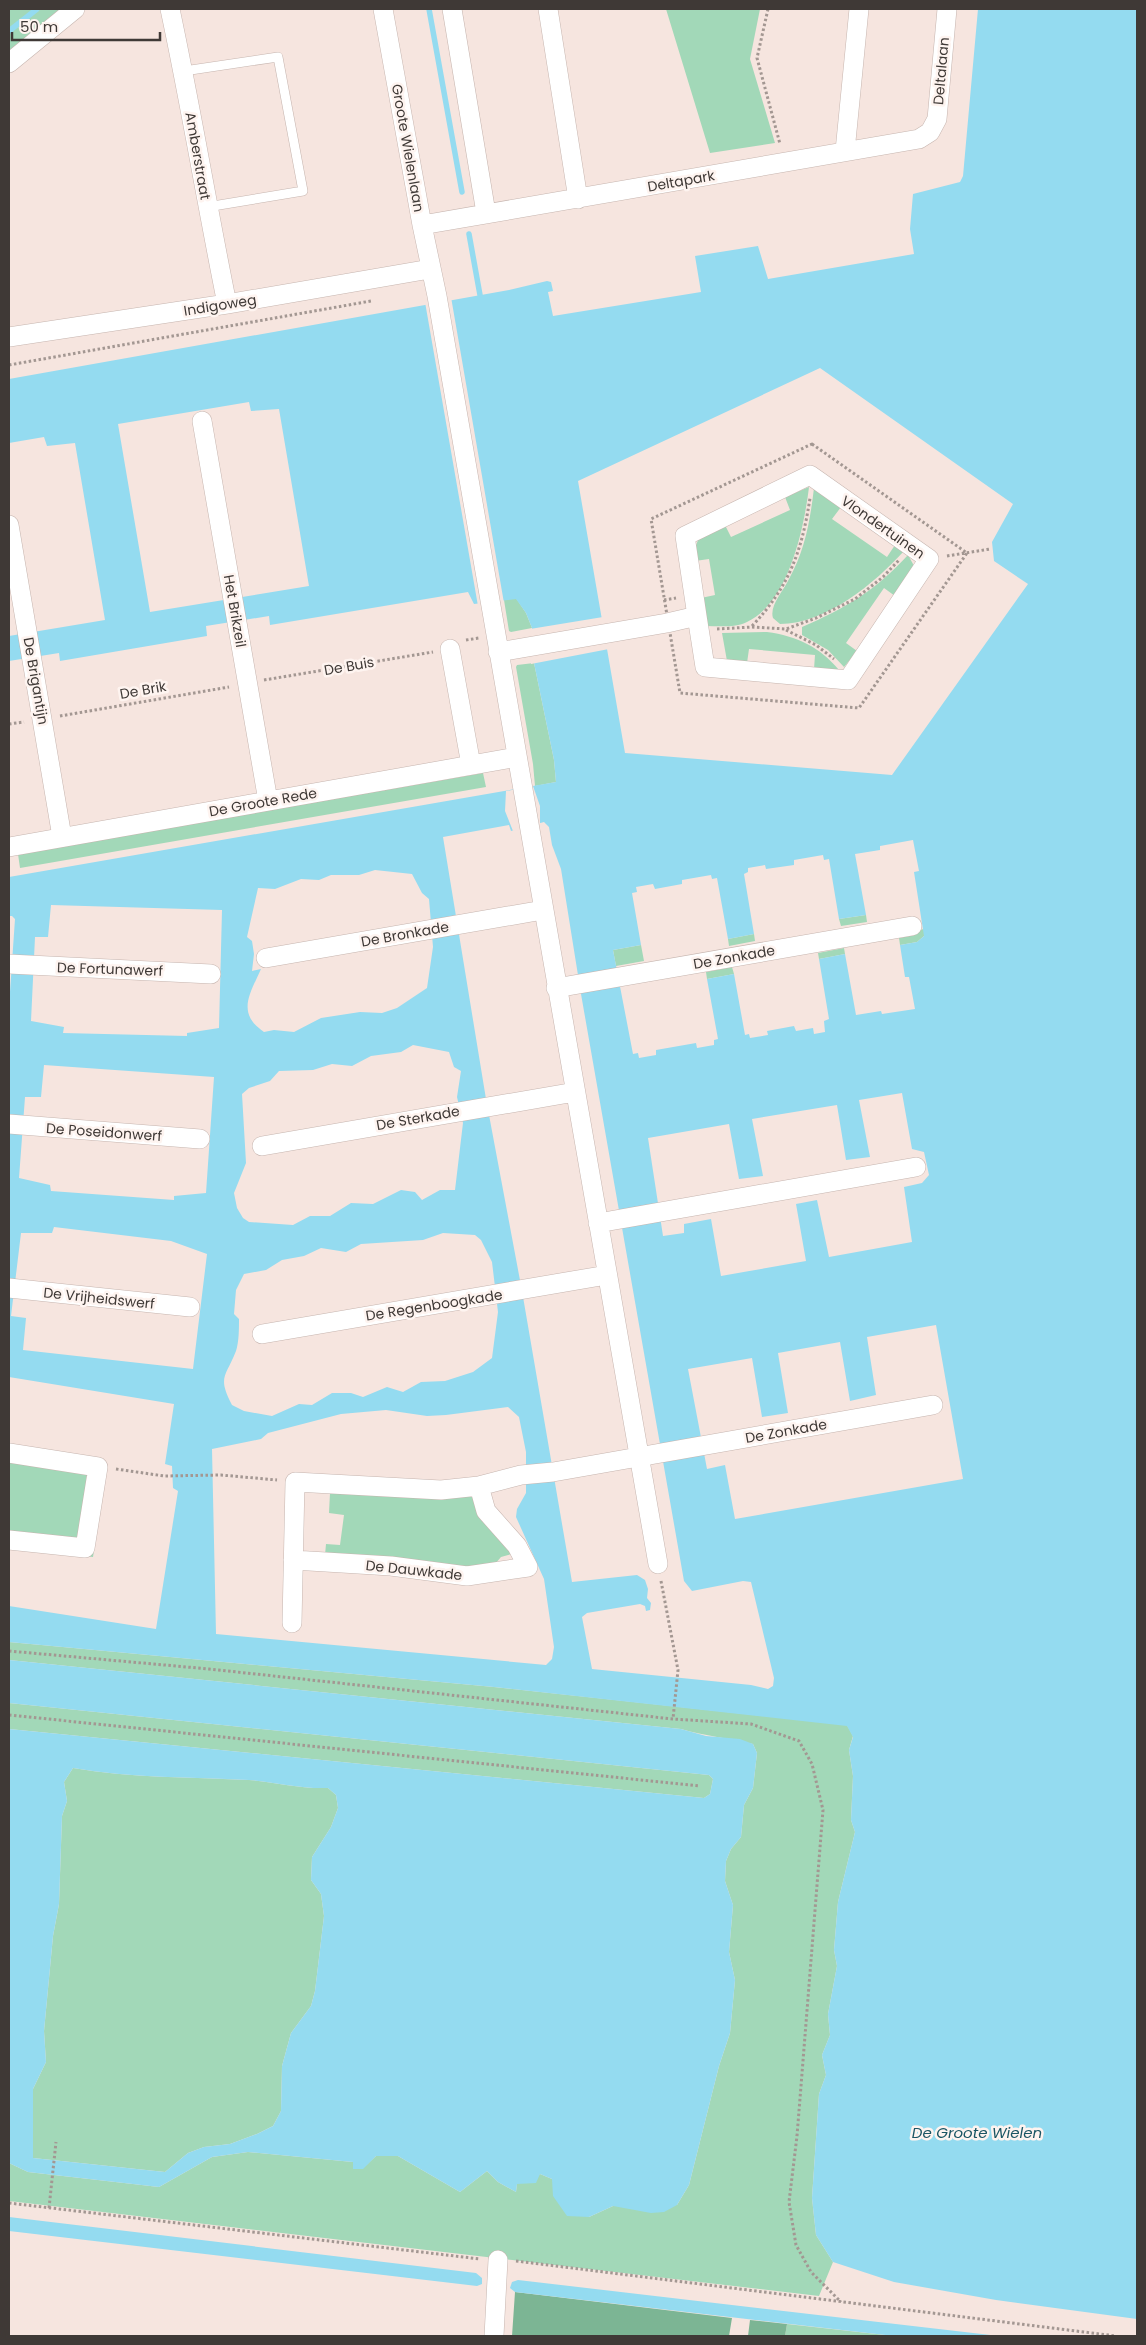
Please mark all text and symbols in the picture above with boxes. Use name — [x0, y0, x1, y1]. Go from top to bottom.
scale bar — [12, 10, 160, 42]
text: 50 m — [20, 16, 58, 37]
street label: Deltalaan — [928, 36, 954, 106]
street label: Groote Wielenlaan — [387, 82, 429, 214]
street label: Amberstraat — [180, 111, 216, 201]
street label: Deltapark — [646, 165, 717, 197]
street label: Indigoweg — [182, 289, 258, 321]
street label: Vlondertuinen — [837, 491, 929, 563]
street label: Het Brikzeil — [219, 573, 251, 649]
street label: De Brigantijn — [18, 636, 54, 726]
street label: De Buis — [322, 652, 376, 680]
street label: De Brik — [118, 676, 169, 704]
street label: De Groote Rede — [207, 783, 319, 821]
street label: De Bronkade — [360, 916, 451, 952]
street label: De Zonkade — [692, 940, 777, 974]
street label: De Fortunawerf — [57, 957, 164, 981]
street label: De Sterkade — [375, 1101, 462, 1135]
street label: De Poseidonwerf — [45, 1118, 163, 1146]
street label: De Vrijheidswerf — [42, 1282, 156, 1314]
street label: De Regenboogkade — [364, 1284, 504, 1326]
street label: De Zonkade — [744, 1414, 829, 1448]
street label: De Dauwkade — [365, 1555, 464, 1585]
water label: De Groote Wielen — [912, 2122, 1042, 2143]

